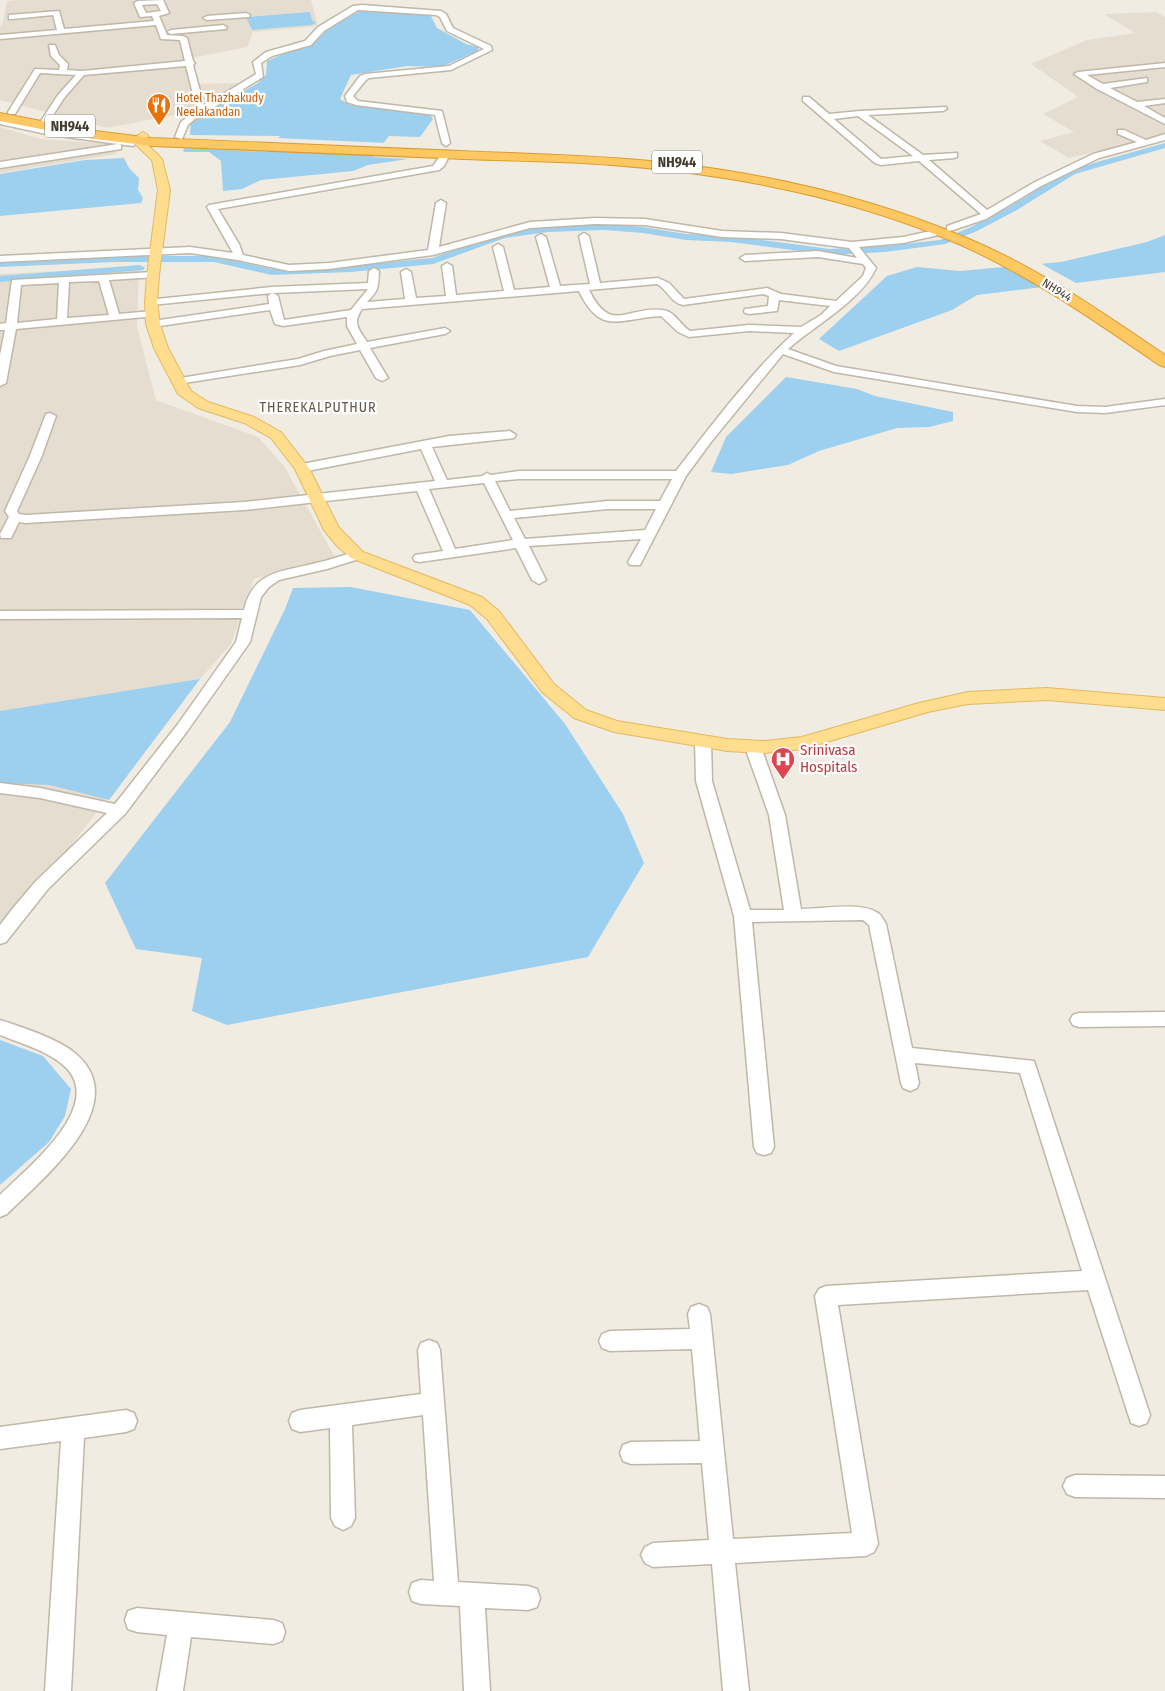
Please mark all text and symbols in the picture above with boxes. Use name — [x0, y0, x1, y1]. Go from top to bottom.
place label: Hotel Thazhakudy Neelakandan — [176, 91, 264, 119]
restaurant icon: Hotel Thazhakudy Neelakandan — [146, 92, 172, 126]
road number: NH944 — [45, 114, 95, 138]
road number: NH944 — [652, 150, 702, 173]
street label: NH944 — [1040, 276, 1074, 304]
district label: THEREKALPUTHUR — [259, 399, 377, 416]
place label: Srinivasa Hospitals — [800, 741, 858, 776]
hospital icon: Srinivasa Hospitals — [770, 746, 796, 780]

